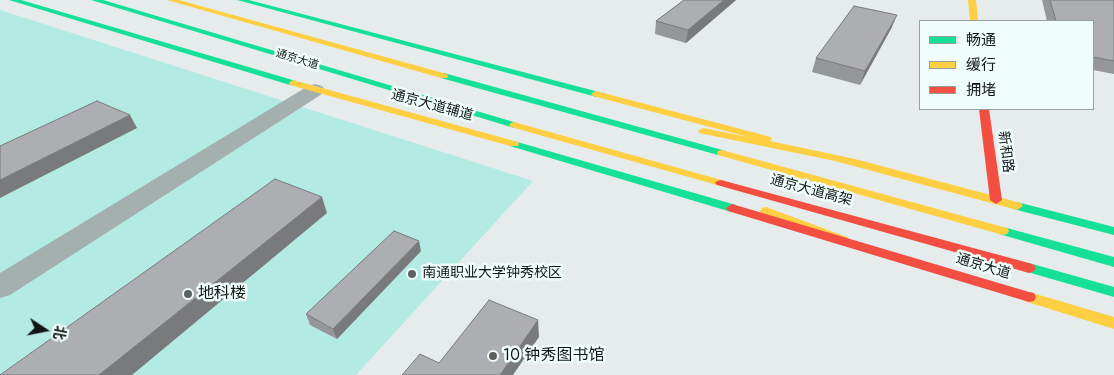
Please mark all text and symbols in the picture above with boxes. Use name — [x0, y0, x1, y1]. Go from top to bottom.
legend — [919, 20, 1094, 110]
text: 畅通 — [966, 29, 996, 51]
street label: 通京大道 — [274, 47, 320, 73]
text: 缓行 — [966, 54, 996, 76]
text: 拥堵 — [966, 79, 996, 101]
street label: 通京大道辅道 — [389, 87, 475, 125]
street label: 新和路 — [994, 130, 1016, 174]
street label: 通京大道高架 — [768, 172, 854, 210]
street label: 通京大道 — [954, 251, 1012, 283]
place label: 南通职业大学钟秀校区 — [422, 266, 562, 282]
marker: 南通职业大学钟秀校区 — [406, 268, 418, 280]
place label: 地科楼 — [198, 284, 246, 304]
marker: 地科楼 — [182, 288, 194, 300]
north arrow — [20, 305, 70, 355]
text: 北 — [49, 324, 71, 342]
place label: 10 钟秀图书馆 — [503, 346, 605, 366]
marker: 10 钟秀图书馆 — [487, 350, 499, 362]

